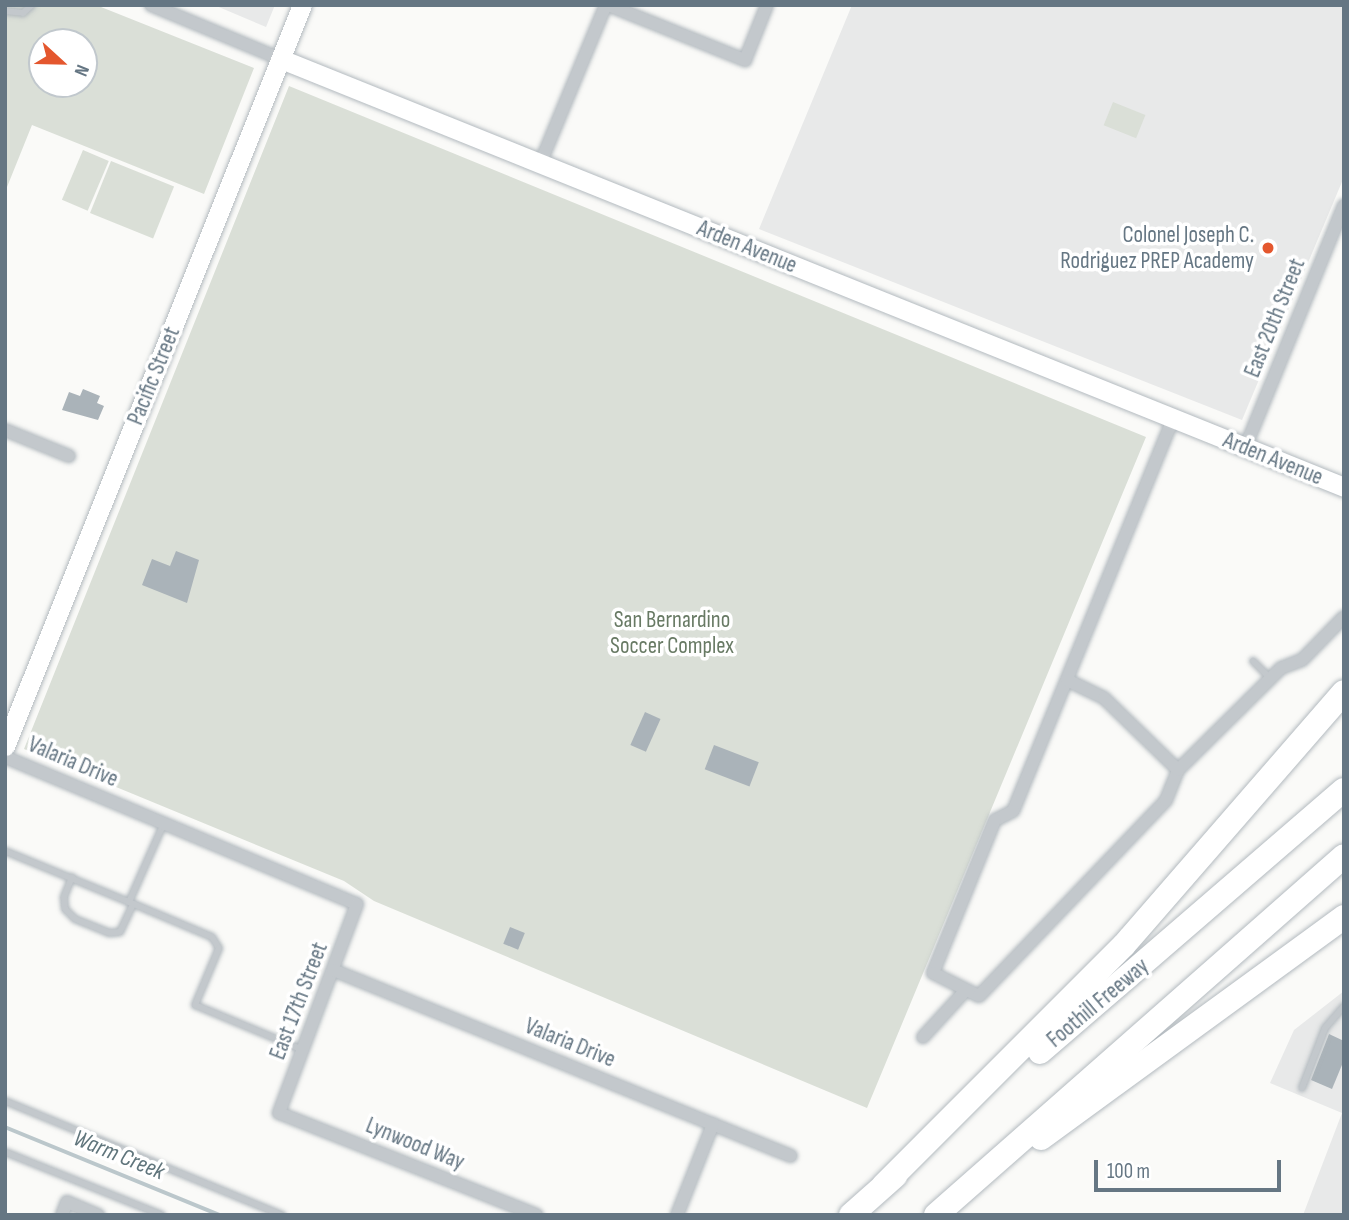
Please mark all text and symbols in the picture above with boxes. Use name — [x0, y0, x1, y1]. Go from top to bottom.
north arrow — [28, 28, 98, 98]
text: N — [69, 61, 94, 79]
street label: Arden Avenue — [693, 215, 801, 279]
place label: Colonel Joseph C. Rodriguez PREP Academy — [1060, 221, 1254, 275]
marker: Colonel Joseph C. Rodriguez PREP Academy — [1260, 240, 1276, 256]
street label: East 20th Street — [1239, 255, 1311, 381]
street label: Pacific Street — [122, 323, 186, 429]
street label: Arden Avenue — [1219, 427, 1327, 491]
park label: San Bernardino Soccer Complex — [610, 606, 734, 660]
street label: Valaria Drive — [24, 731, 122, 793]
street label: East 17th Street — [264, 938, 334, 1064]
street label: Foothill Freeway — [1041, 952, 1155, 1054]
street label: Valaria Drive — [521, 1012, 619, 1074]
street label: Lynwood Way — [362, 1112, 468, 1176]
water label: Warm Creek — [69, 1124, 169, 1186]
scale bar — [1097, 1146, 1284, 1190]
text: 100 m — [1107, 1159, 1150, 1184]

